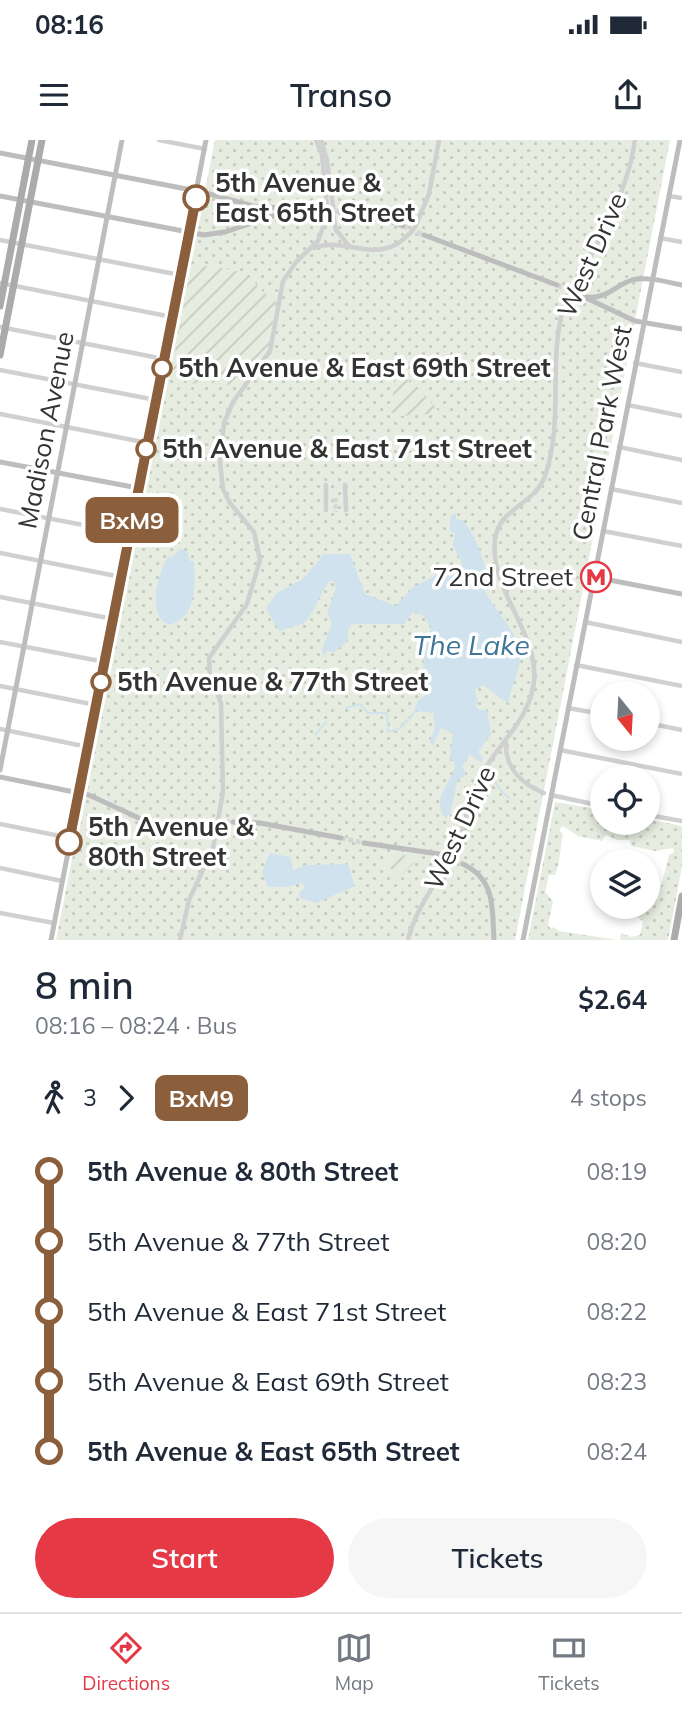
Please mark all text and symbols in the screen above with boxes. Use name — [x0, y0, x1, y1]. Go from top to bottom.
text: 08:16 — [35, 8, 104, 41]
text: Transo — [290, 75, 392, 115]
icon: menu — [35, 76, 73, 114]
icon: share — [609, 76, 647, 114]
place label: 5th Avenue & East 65th Street — [215, 166, 415, 229]
marker: 5th Avenue & East 65th Street — [183, 185, 209, 211]
street label: West Drive — [549, 187, 634, 322]
street label: Central Park West — [564, 323, 639, 543]
street label: Madison Avenue — [10, 329, 81, 531]
place label: 5th Avenue & East 69th Street — [178, 351, 551, 384]
marker: 5th Avenue & East 69th Street — [152, 358, 172, 378]
place label: 5th Avenue & East 71st Street — [162, 432, 532, 465]
marker: 5th Avenue & East 71st Street — [136, 439, 156, 459]
line badge: BxM9 — [83, 497, 181, 543]
text: BxM9 — [99, 505, 165, 535]
place label: 72nd Street — [432, 560, 573, 593]
metro station icon: 72nd Street — [579, 560, 613, 594]
water label: The Lake — [412, 627, 530, 662]
place label: 5th Avenue & 77th Street — [117, 665, 429, 698]
marker: 5th Avenue & 77th Street — [91, 672, 111, 692]
north arrow — [590, 681, 660, 751]
map controls — [590, 681, 660, 919]
street label: West Drive — [416, 761, 503, 895]
button: locate — [590, 765, 660, 835]
place label: 5th Avenue & 80th Street — [88, 810, 255, 873]
marker: 5th Avenue & 80th Street — [56, 829, 82, 855]
button: layers — [590, 849, 660, 919]
text: 8 min — [35, 961, 134, 1009]
text: $2.64 — [578, 983, 647, 1016]
text: 08:16 – 08:24 · Bus — [35, 1011, 237, 1040]
icon: walk — [35, 1079, 73, 1117]
icon: forward — [107, 1079, 145, 1117]
text: 3 — [83, 1083, 97, 1112]
text: BxM9 — [169, 1083, 234, 1113]
text: 4 stops — [570, 1083, 647, 1112]
text: 5th Avenue & 80th Street — [87, 1155, 398, 1188]
text: 08:19 — [587, 1157, 647, 1186]
text: 5th Avenue & 77th Street — [87, 1225, 390, 1258]
text: 08:20 — [587, 1227, 647, 1256]
text: 5th Avenue & East 71st Street — [87, 1295, 446, 1328]
text: 08:22 — [587, 1297, 647, 1326]
text: 5th Avenue & East 69th Street — [87, 1365, 449, 1398]
text: 08:23 — [587, 1367, 647, 1396]
text: 5th Avenue & East 65th Street — [87, 1435, 460, 1468]
text: 08:24 — [587, 1437, 647, 1466]
button: Start — [35, 1518, 334, 1598]
button: Tickets — [348, 1518, 647, 1598]
tab: Directions — [82, 1629, 170, 1695]
tab: Map — [335, 1629, 374, 1695]
tab: Tickets — [538, 1629, 600, 1695]

